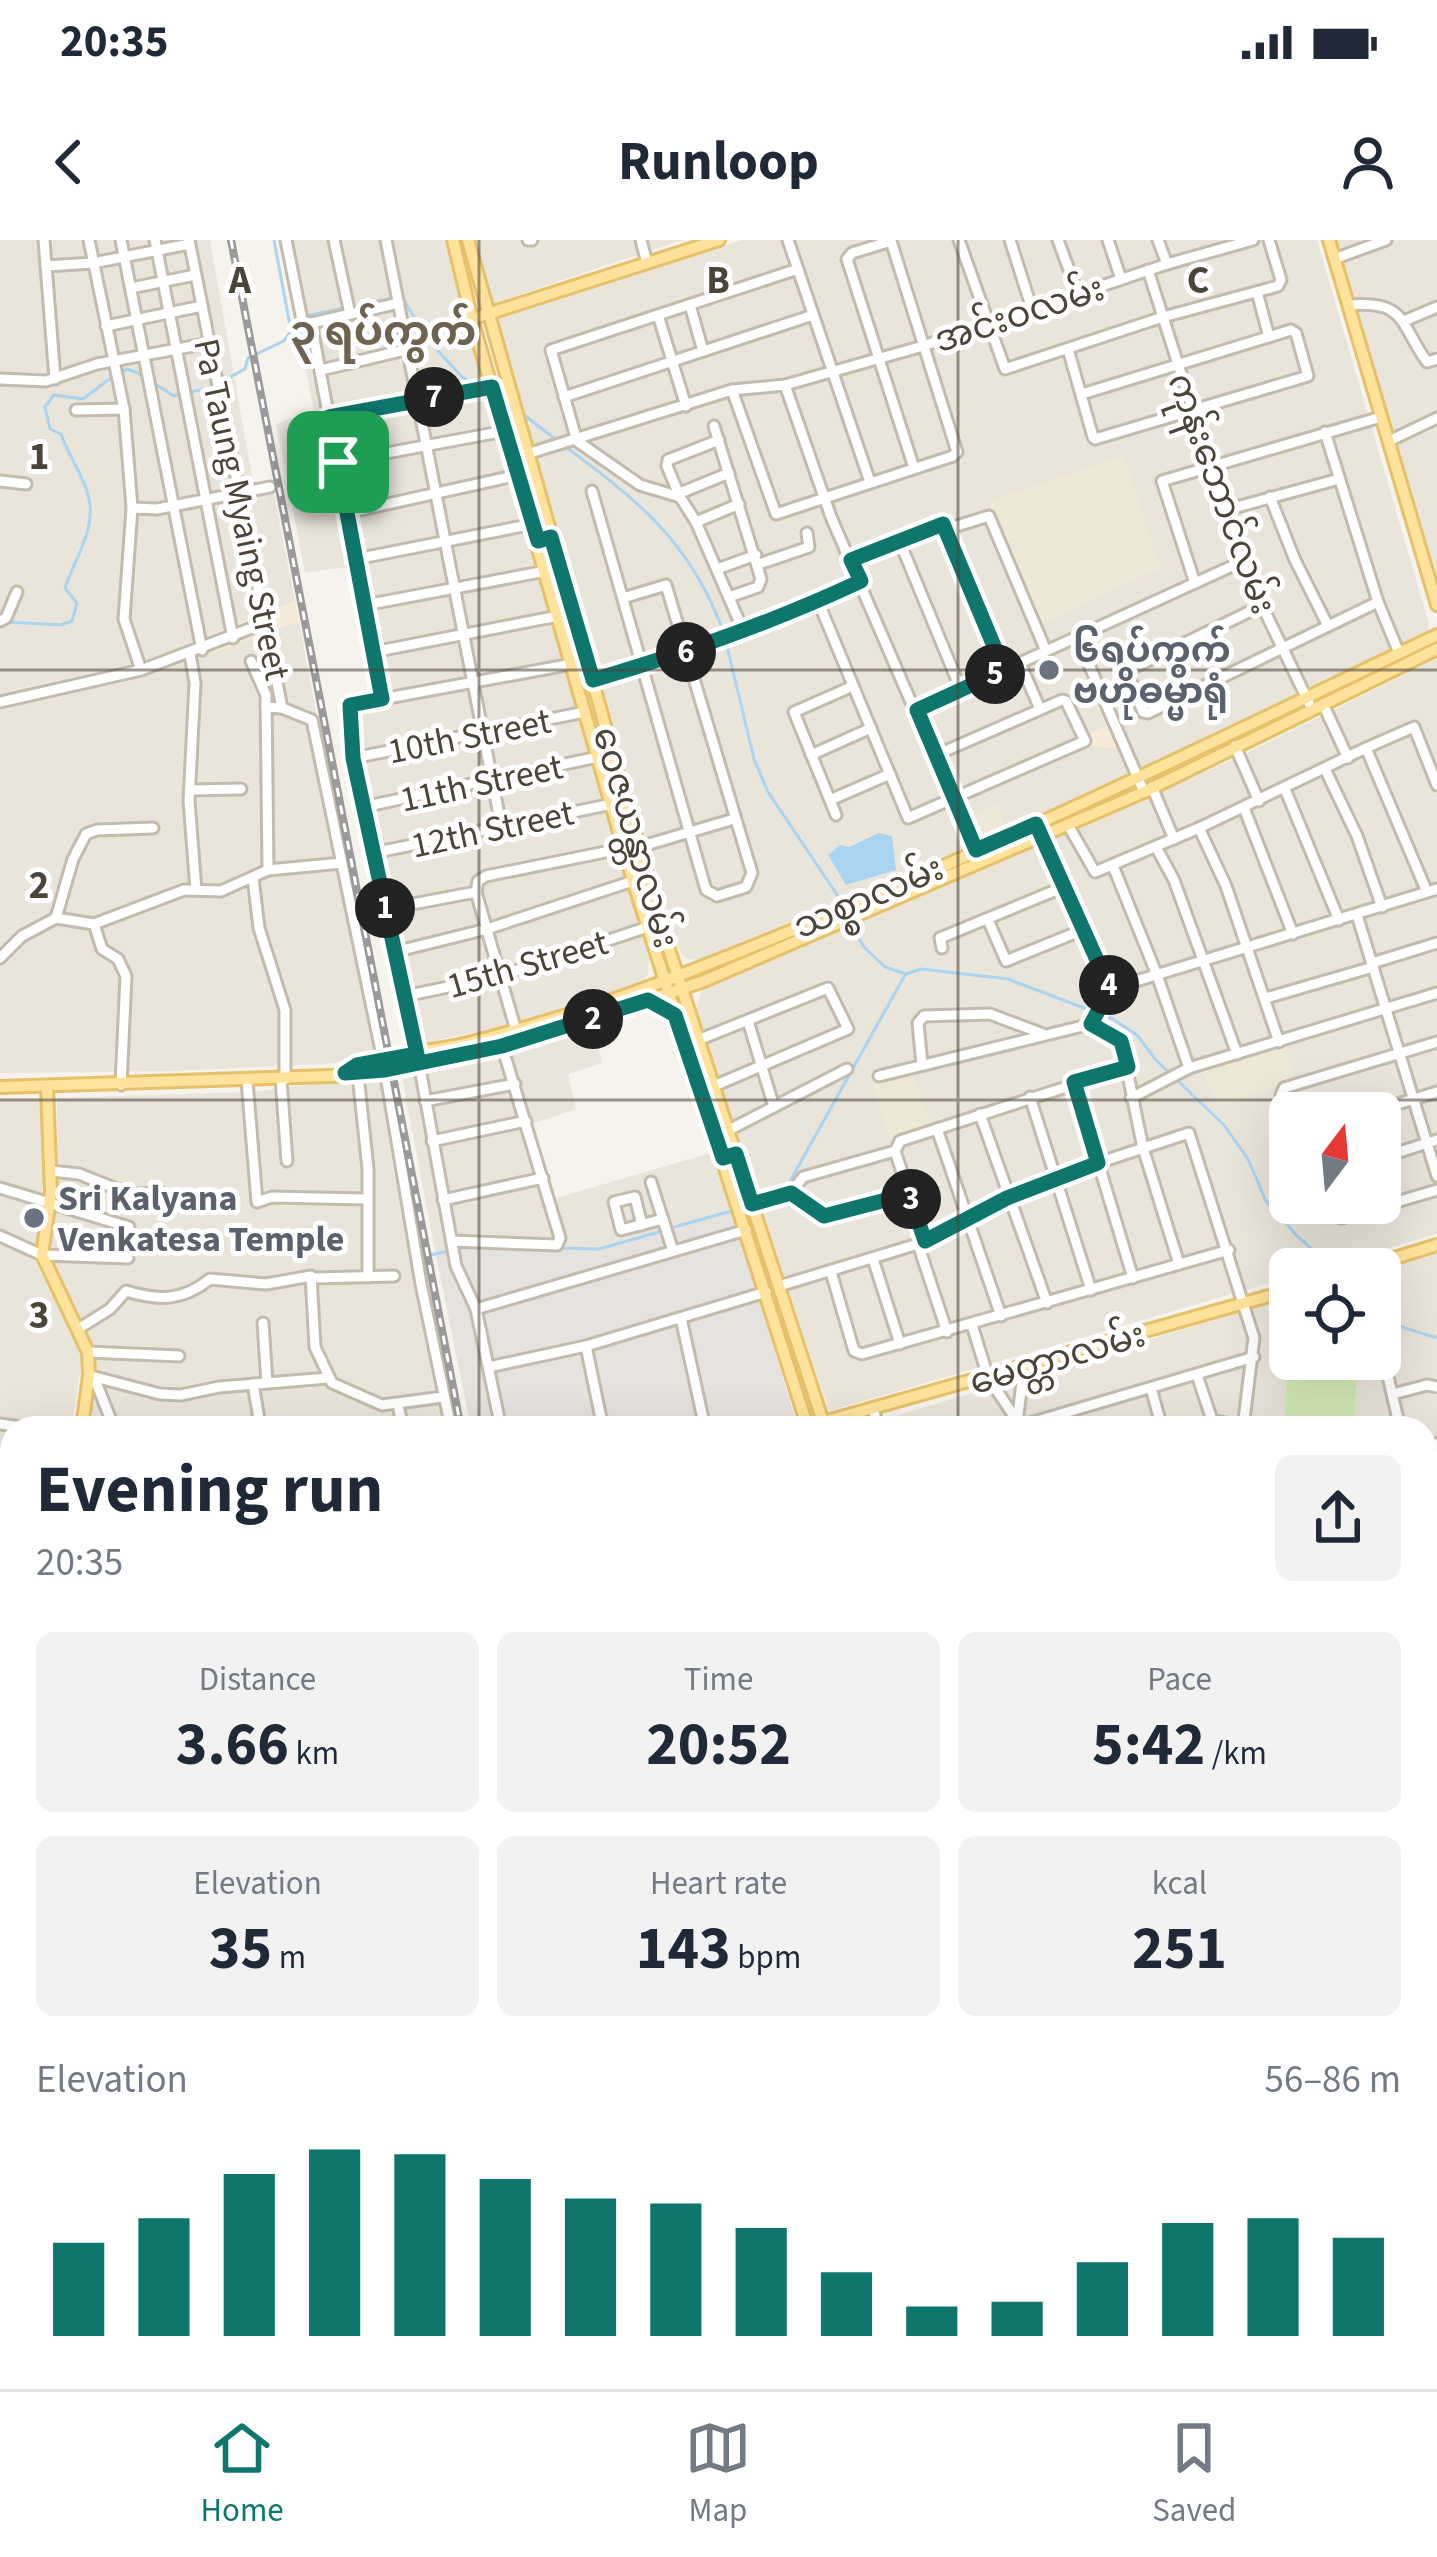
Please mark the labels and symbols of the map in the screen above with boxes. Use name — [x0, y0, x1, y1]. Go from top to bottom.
text: A — [228, 253, 252, 309]
text: B — [706, 253, 730, 309]
text: C — [1187, 253, 1209, 309]
street label: အင်းဝလမ်း — [928, 263, 1111, 366]
district label: ၃ ရပ်ကွက် — [290, 302, 476, 364]
street label: Pa Taung Myaing Street — [180, 334, 303, 685]
street label: ကုန်းဘောင်လမ်း — [1151, 366, 1289, 622]
pin: 7 — [404, 367, 464, 427]
pin — [287, 411, 389, 513]
text: 1 — [29, 429, 49, 485]
pin: 6 — [656, 622, 716, 682]
place label: ၆ရပ်ကွက် ဗဟိုဓမ္မာရုံ — [1073, 625, 1231, 721]
pin: 5 — [965, 644, 1025, 704]
marker: ၆ရပ်ကွက် ဗဟိုဓမ္မာရုံ — [1036, 657, 1062, 683]
street label: 10th Street — [383, 696, 555, 777]
street label: ဝေဇယန္တာလမ်း — [577, 721, 692, 955]
street label: 11th Street — [395, 741, 567, 826]
street label: 12th Street — [406, 787, 578, 872]
street label: သစ္စာလမ်း — [786, 843, 953, 955]
text: 2 — [29, 858, 49, 914]
pin: 1 — [355, 878, 415, 938]
street label: 15th Street — [441, 917, 614, 1012]
pin: 4 — [1079, 955, 1139, 1015]
pin: 2 — [563, 989, 623, 1049]
north arrow — [1269, 1092, 1401, 1224]
pin: 3 — [881, 1169, 941, 1229]
place label: Sri Kalyana Venkatesa Temple — [57, 1173, 345, 1265]
marker: Sri Kalyana Venkatesa Temple — [21, 1205, 47, 1231]
text: 3 — [29, 1288, 49, 1344]
street label: မေတ္တာလမ်း — [964, 1309, 1152, 1411]

